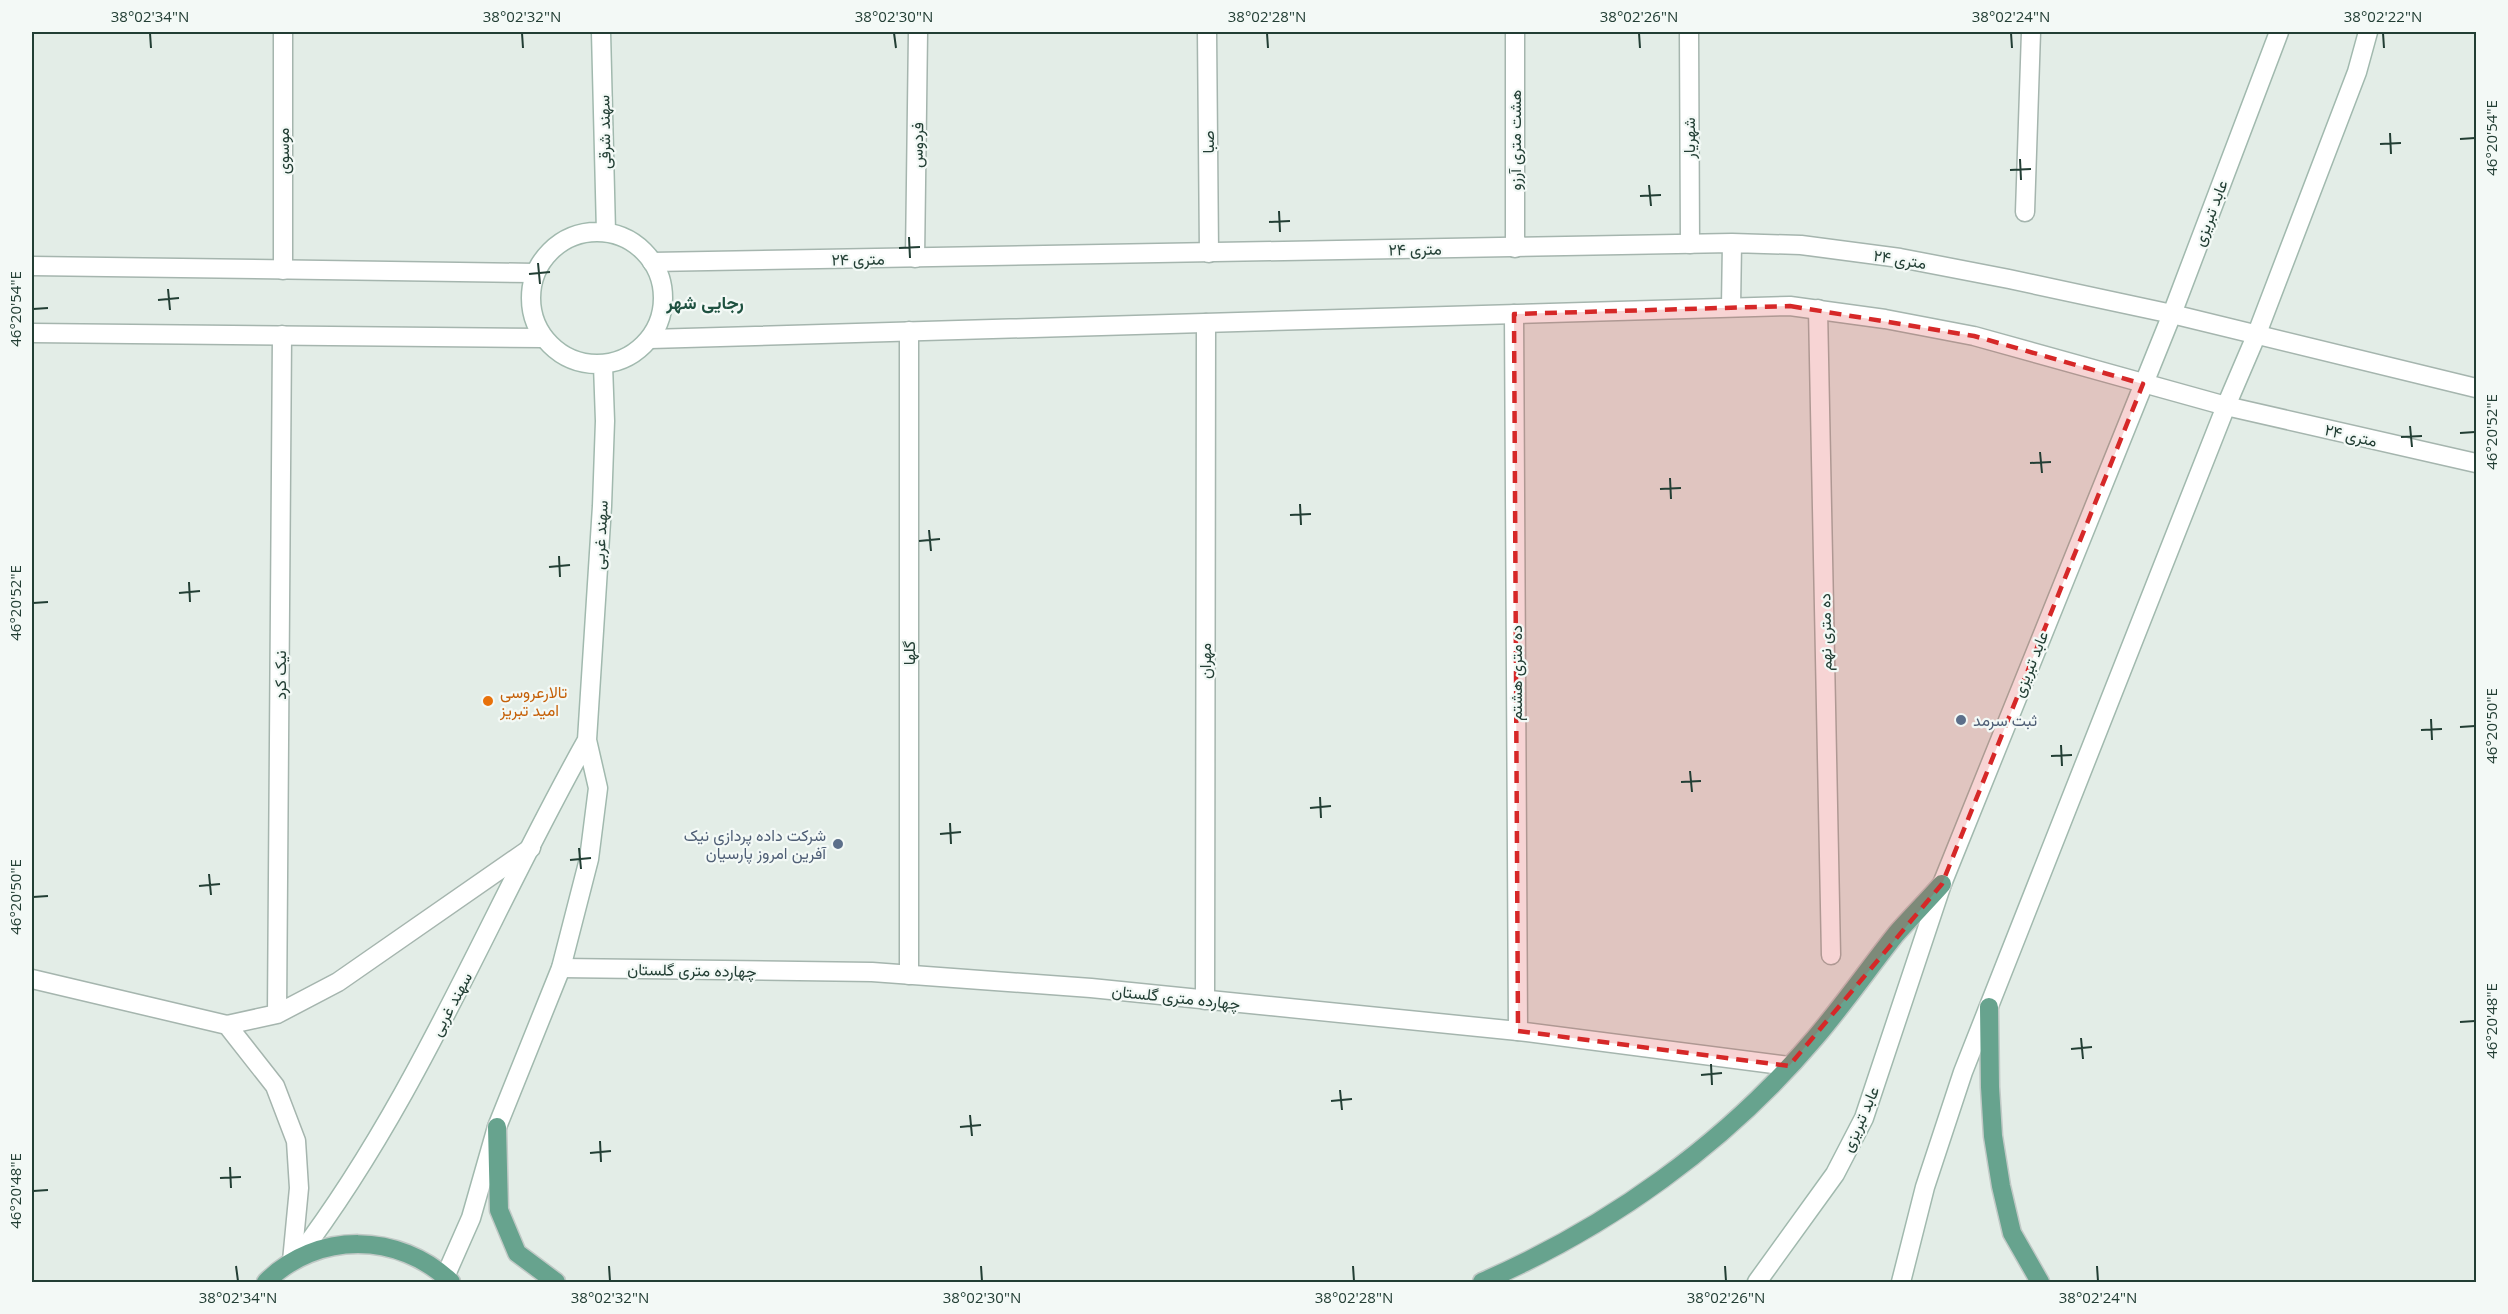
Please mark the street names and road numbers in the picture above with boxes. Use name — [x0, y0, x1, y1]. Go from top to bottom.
street label: هشت متری آرزو — [1504, 90, 1526, 190]
street label: سهند شرقی — [592, 95, 616, 169]
street label: شهریار — [1678, 117, 1700, 160]
street label: فردوس — [906, 122, 928, 168]
street label: موسوی — [272, 128, 294, 174]
street label: صبا — [1197, 130, 1219, 154]
street label: عابد تبریزی — [2187, 177, 2233, 249]
street label: ۲۴ متری — [1388, 238, 1442, 260]
street label: ۲۴ متری — [1872, 244, 1928, 274]
street label: ۲۴ متری — [831, 248, 885, 270]
street label: ۲۴ متری — [2323, 418, 2379, 452]
street label: سهند غربی — [587, 500, 613, 570]
street label: ده متری نهم — [1813, 593, 1837, 671]
street label: ده متری هشتم — [1505, 625, 1527, 721]
street label: عابد تبریزی — [2007, 628, 2053, 700]
street label: گلها — [898, 641, 920, 665]
street label: مهران — [1194, 643, 1216, 679]
street label: نیک کرد — [269, 650, 291, 700]
street label: چهارده متری گلستان — [627, 958, 757, 983]
street label: سهند غربی — [425, 968, 477, 1040]
street label: چهارده متری گلستان — [1111, 979, 1242, 1016]
street label: عابد تبریزی — [1836, 1083, 1884, 1155]

